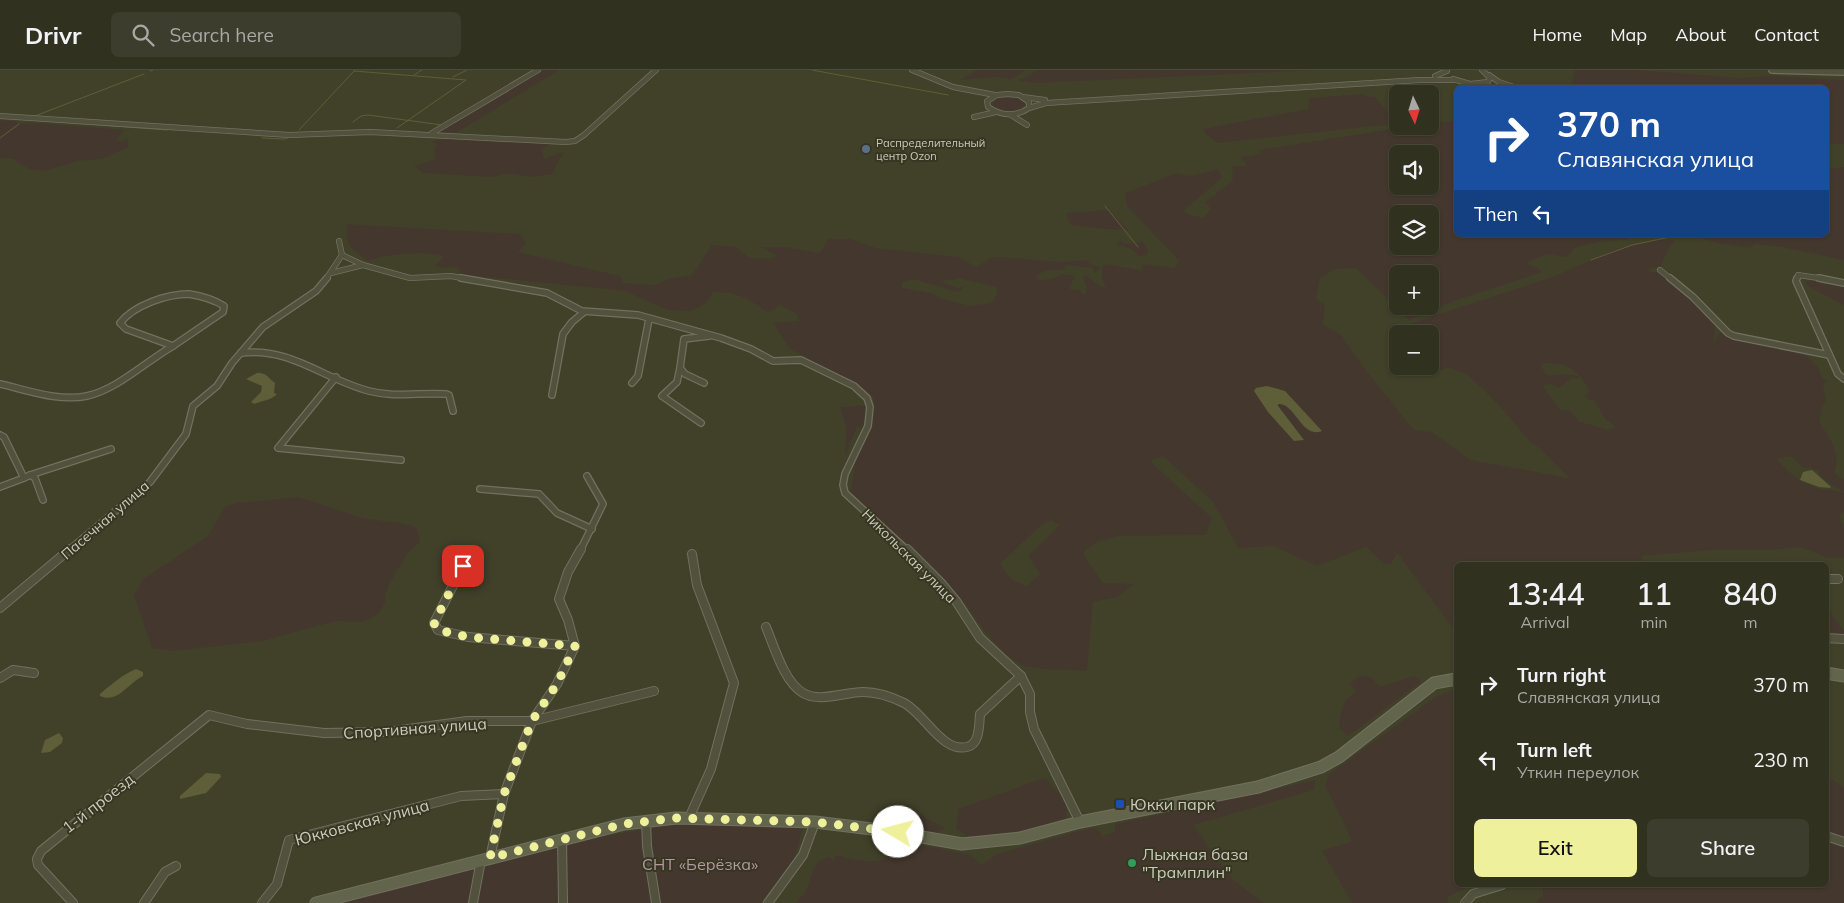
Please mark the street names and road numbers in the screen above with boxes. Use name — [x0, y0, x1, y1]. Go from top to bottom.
street label: Пасечная улица — [57, 477, 153, 563]
street label: Никольская улица — [858, 505, 960, 607]
street label: Спортивная улица — [342, 713, 488, 743]
street label: 1-й проезд — [58, 769, 138, 837]
street label: Юкковская улица — [293, 794, 431, 850]

